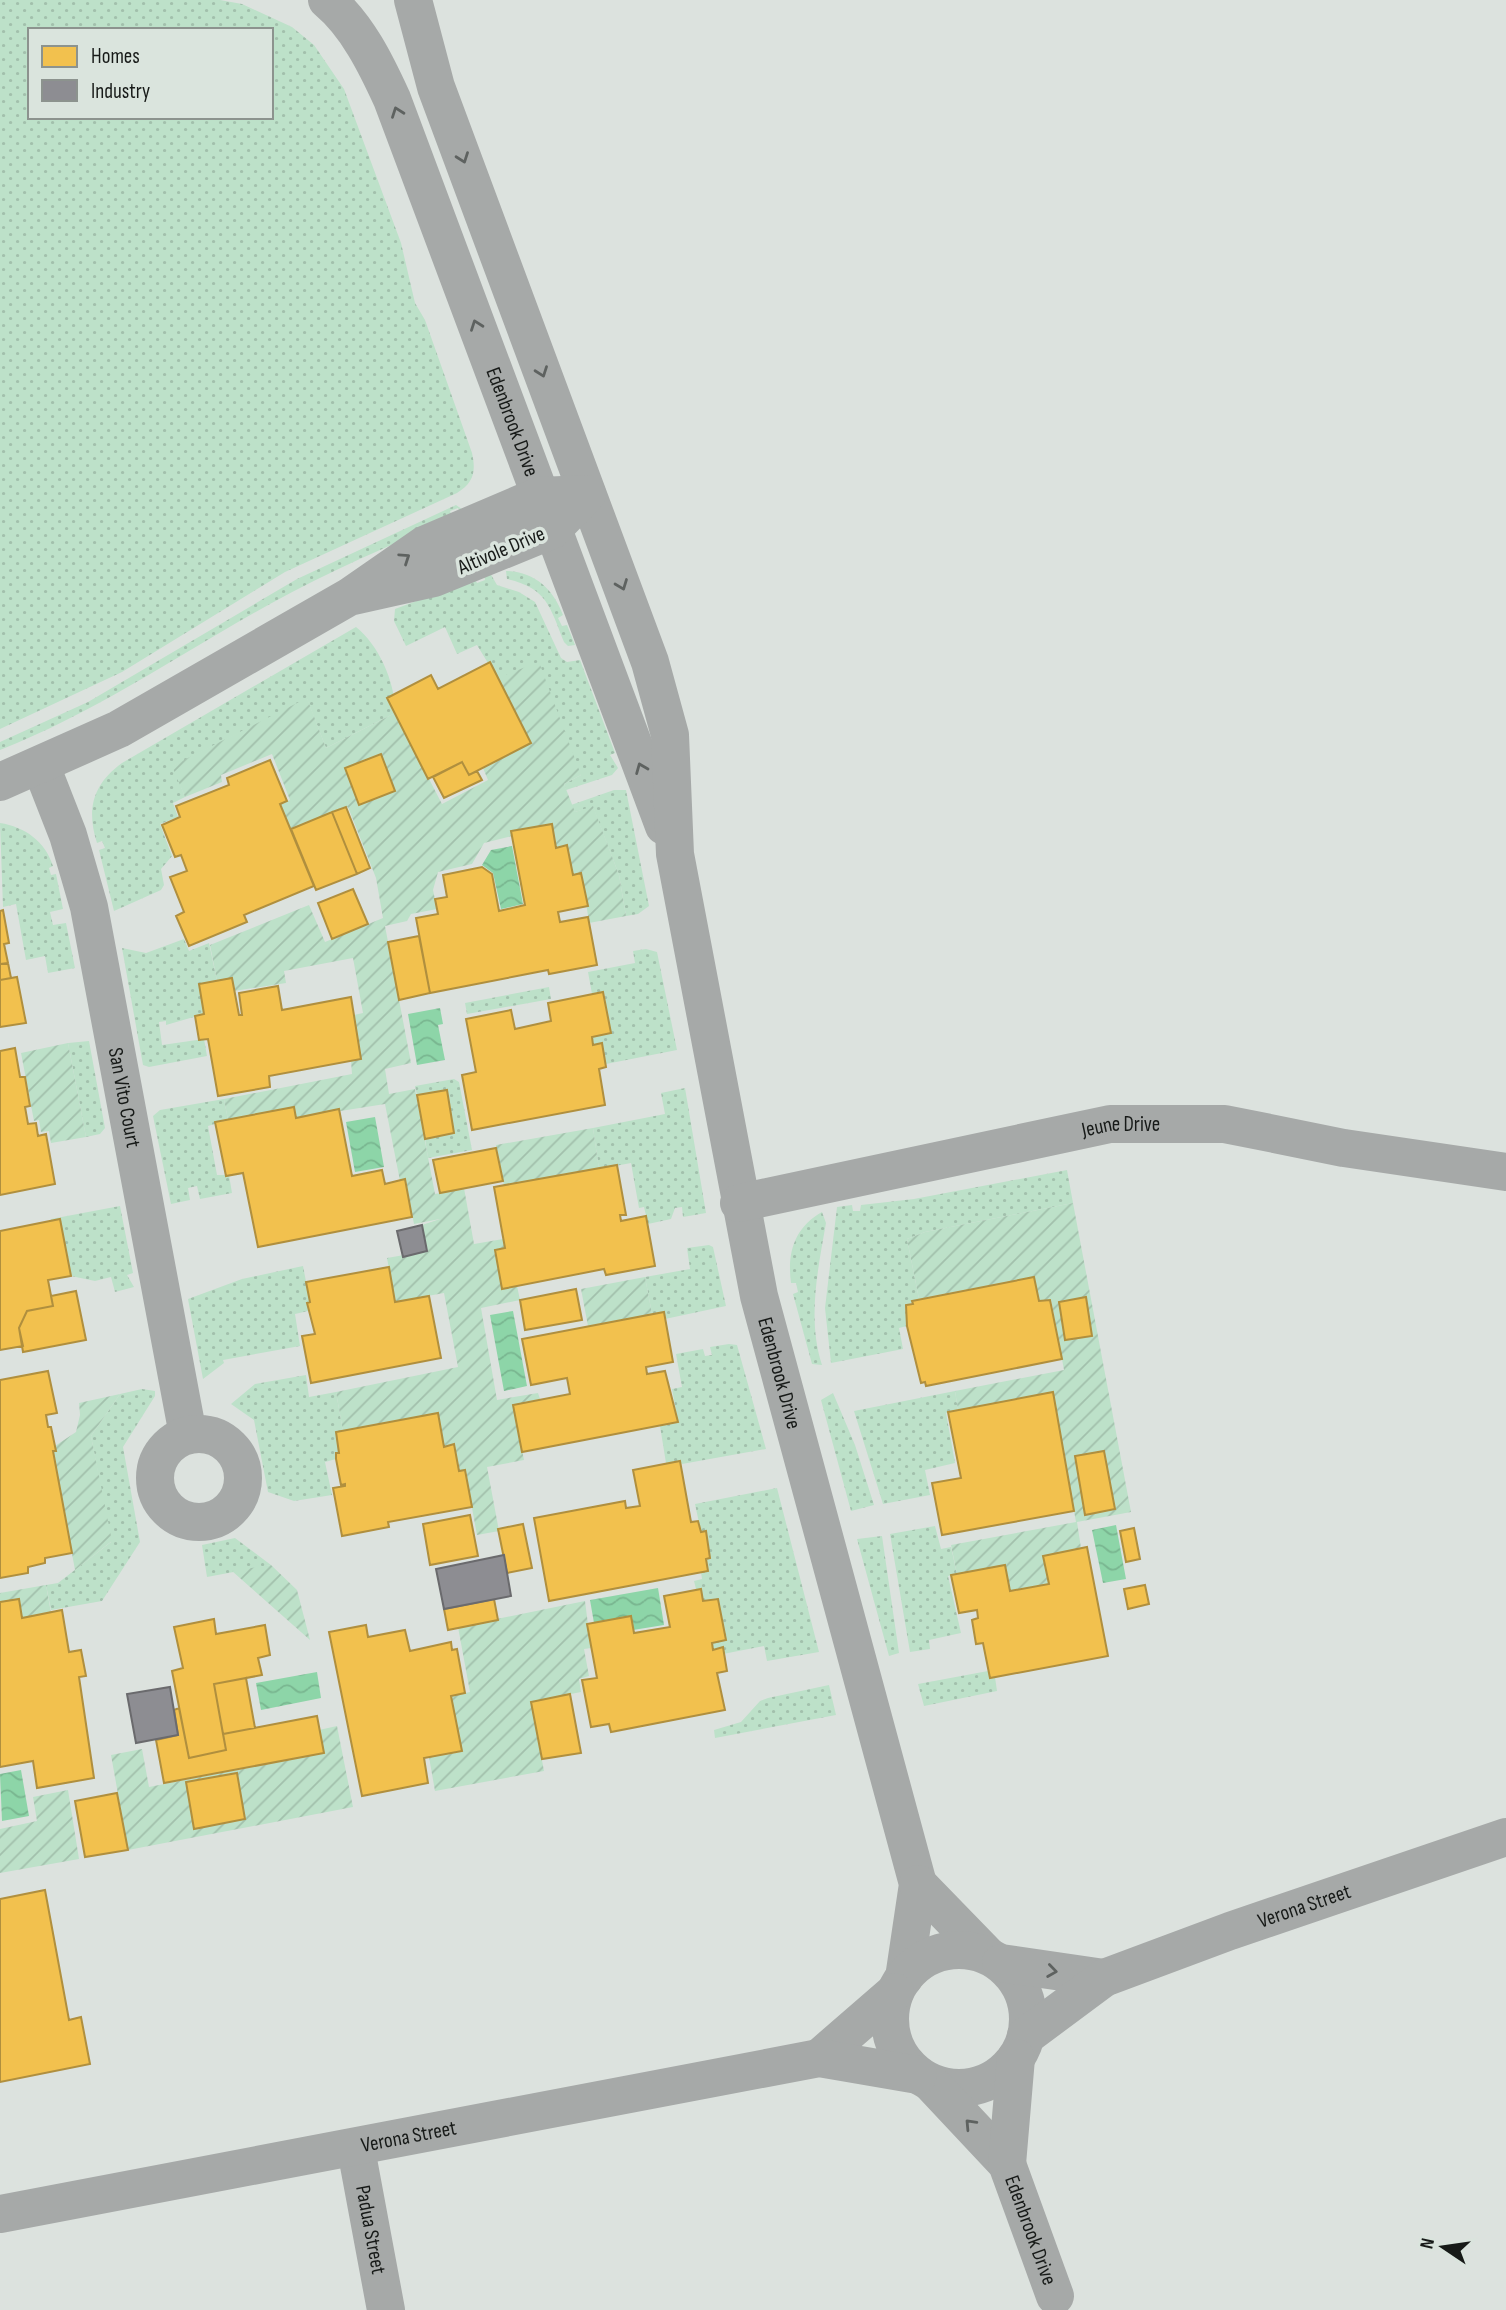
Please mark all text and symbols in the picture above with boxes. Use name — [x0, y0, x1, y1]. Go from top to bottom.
legend — [28, 28, 273, 119]
text: Homes — [91, 44, 140, 69]
text: Industry — [91, 79, 150, 104]
one-way arrow — [391, 106, 405, 118]
one-way arrow — [454, 152, 468, 164]
one-way arrow — [470, 320, 484, 332]
street label: Edenbrook Drive — [480, 364, 544, 480]
one-way arrow — [534, 365, 548, 377]
street label: Altivole Drive — [453, 521, 549, 580]
one-way arrow — [397, 554, 410, 566]
one-way arrow — [613, 578, 627, 590]
one-way arrow — [635, 763, 649, 775]
street label: San Vito Court — [103, 1046, 146, 1150]
street label: Jeune Drive — [1078, 1112, 1160, 1143]
street label: Edenbrook Drive — [752, 1315, 806, 1432]
street label: Verona Street — [1255, 1879, 1354, 1934]
one-way arrow — [1046, 1963, 1058, 1978]
street label: Verona Street — [359, 2115, 458, 2158]
one-way arrow — [965, 2119, 978, 2132]
street label: Edenbrook Drive — [999, 2172, 1062, 2288]
street label: Padua Street — [350, 2183, 391, 2276]
north arrow — [1408, 2212, 1478, 2282]
text: N — [1416, 2236, 1440, 2251]

